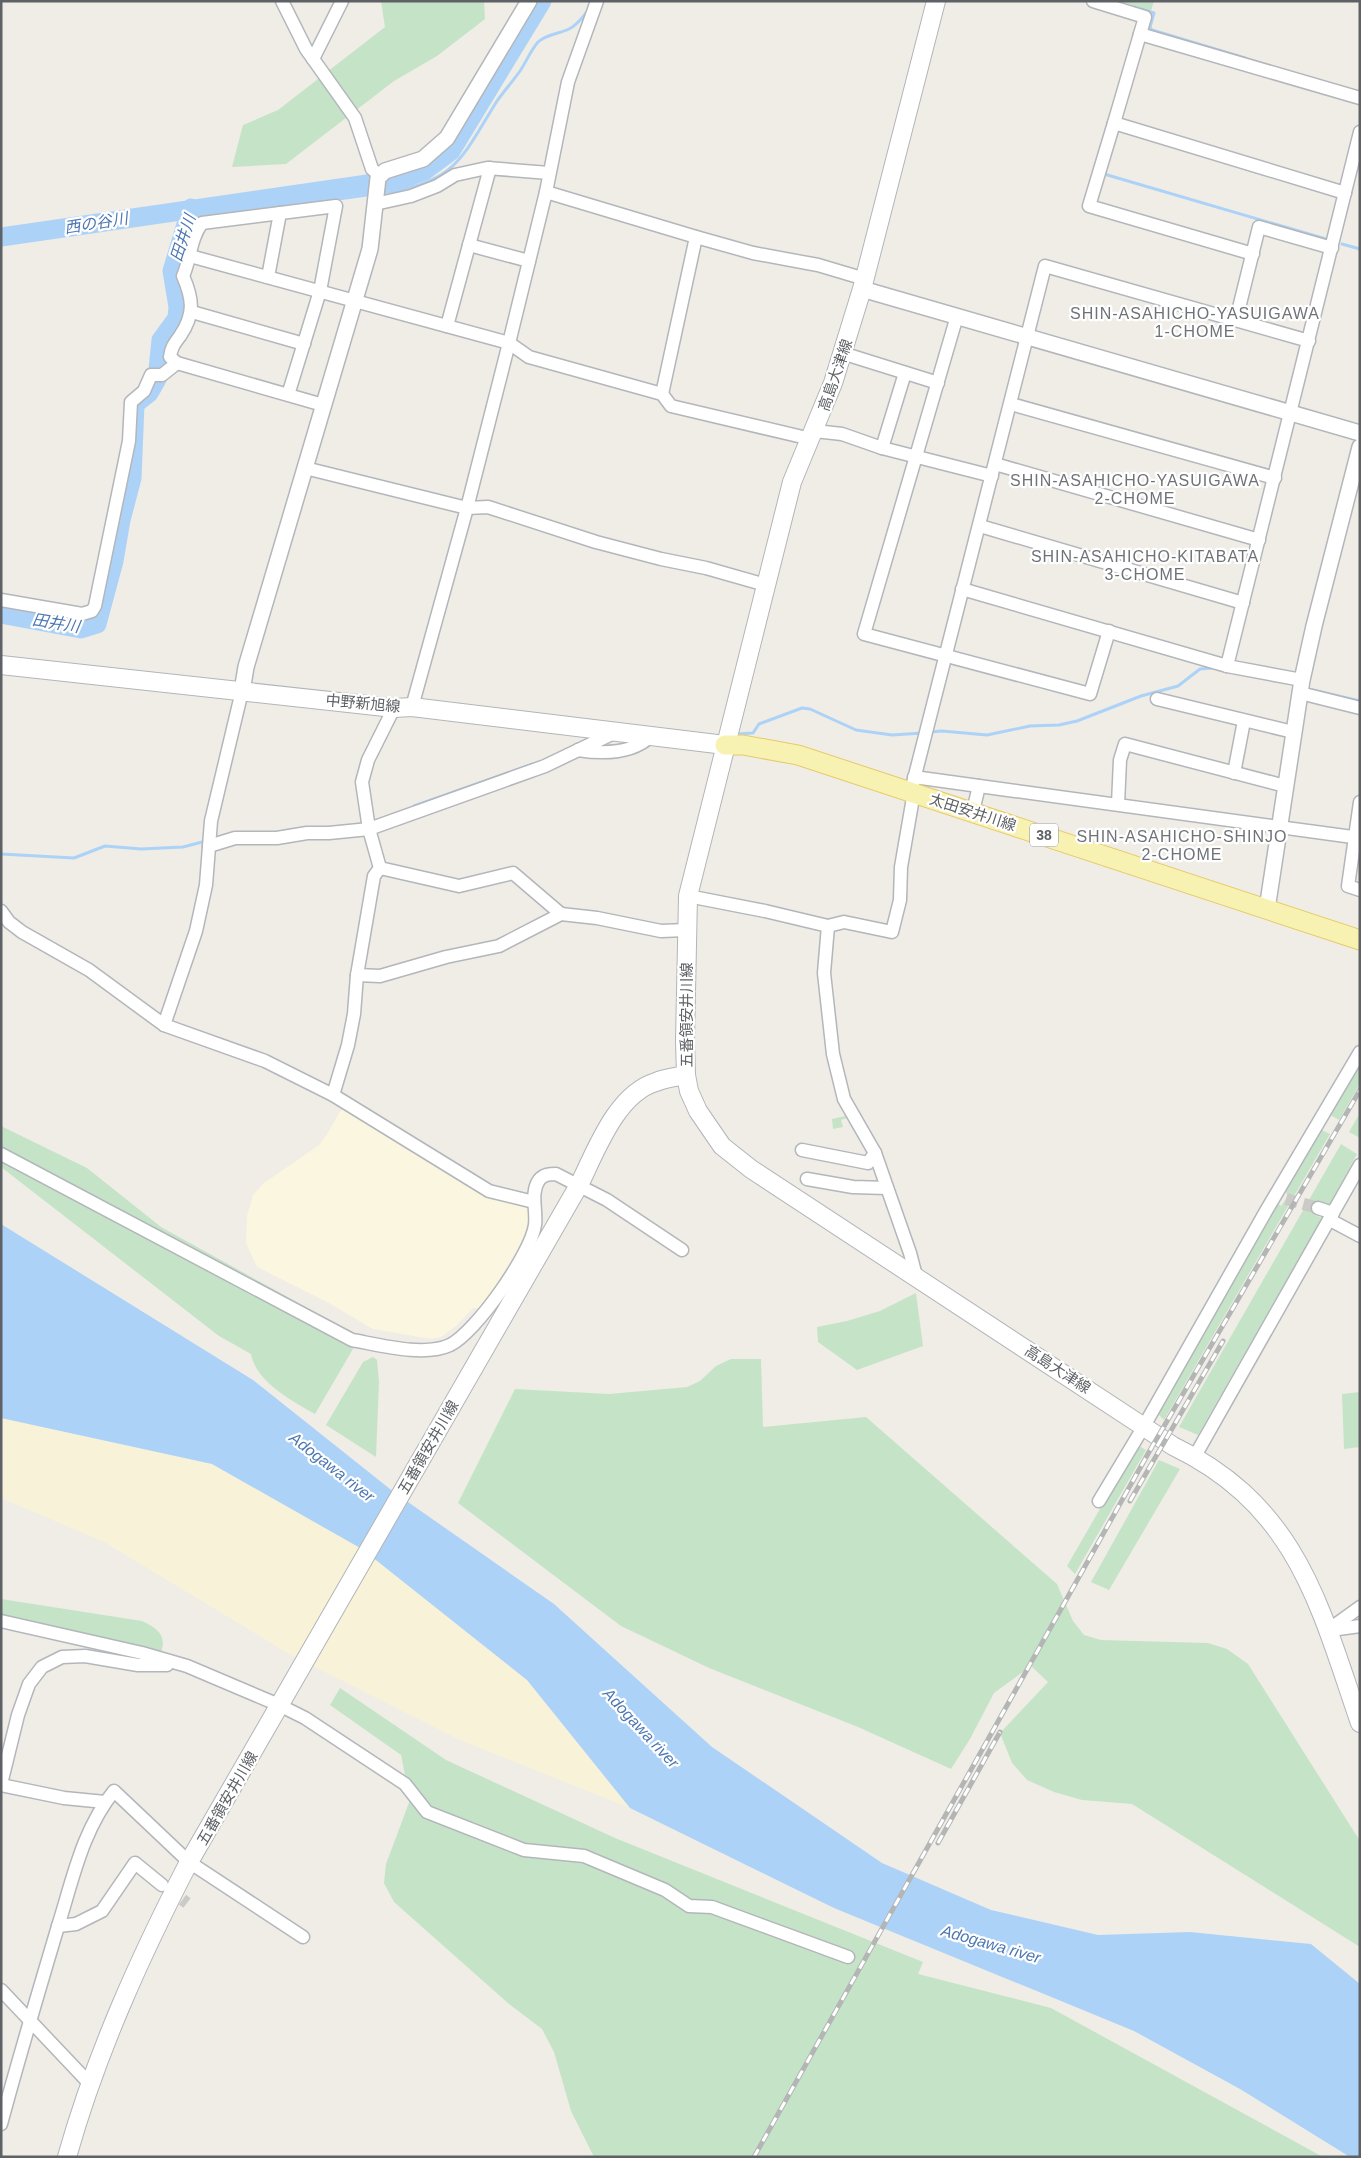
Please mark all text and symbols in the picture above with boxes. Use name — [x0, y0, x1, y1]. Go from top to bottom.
water label: 西の谷川 — [63, 209, 131, 236]
water label: 田井川 — [167, 211, 199, 263]
district label: SHIN-ASAHICHO-YASUIGAWA 1-CHOME — [1070, 305, 1320, 340]
street label: 高島大津線 — [815, 337, 855, 413]
district label: SHIN-ASAHICHO-YASUIGAWA 2-CHOME — [1010, 472, 1260, 507]
district label: SHIN-ASAHICHO-KITABATA 3-CHOME — [1031, 548, 1259, 583]
water label: 田井川 — [31, 611, 83, 635]
street label: 中野新旭線 — [325, 691, 401, 715]
street label: 太田安井川線 — [928, 790, 1018, 834]
road number: 38 — [1030, 824, 1058, 846]
district label: SHIN-ASAHICHO-SHINJO 2-CHOME — [1076, 828, 1288, 863]
street label: 五番領安井川線 — [678, 962, 695, 1068]
street label: 高島大津線 — [1022, 1341, 1094, 1397]
street label: 五番領安井川線 — [394, 1397, 462, 1497]
water label: Adogawa river — [286, 1428, 378, 1506]
water label: Adogawa river — [599, 1684, 683, 1772]
street label: 五番領安井川線 — [193, 1748, 261, 1848]
water label: Adogawa river — [939, 1921, 1043, 1966]

